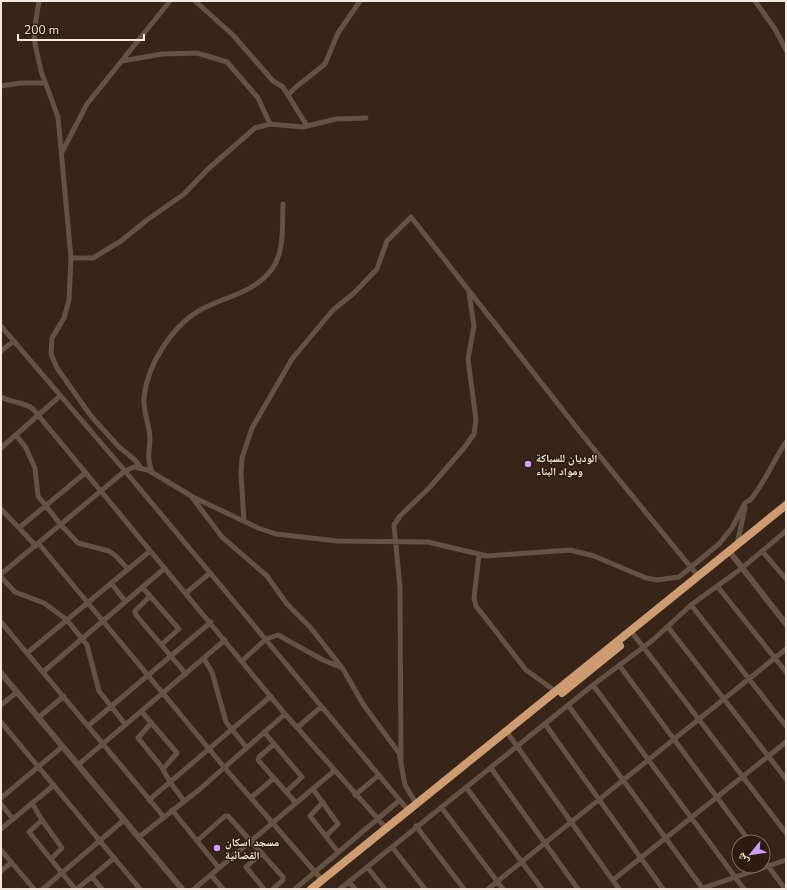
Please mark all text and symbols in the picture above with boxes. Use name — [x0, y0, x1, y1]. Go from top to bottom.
scale bar — [18, 16, 144, 42]
text: 200 m — [24, 22, 59, 38]
place label: الوديان للسباكة ومواد البناء — [536, 451, 597, 479]
marker: الوديان للسباكة ومواد البناء — [523, 459, 533, 469]
north arrow — [731, 834, 771, 874]
place label: مسجد اسكان القضائية — [225, 835, 279, 863]
marker: مسجد اسكان القضائية — [212, 843, 222, 853]
text: ش — [733, 850, 752, 868]

